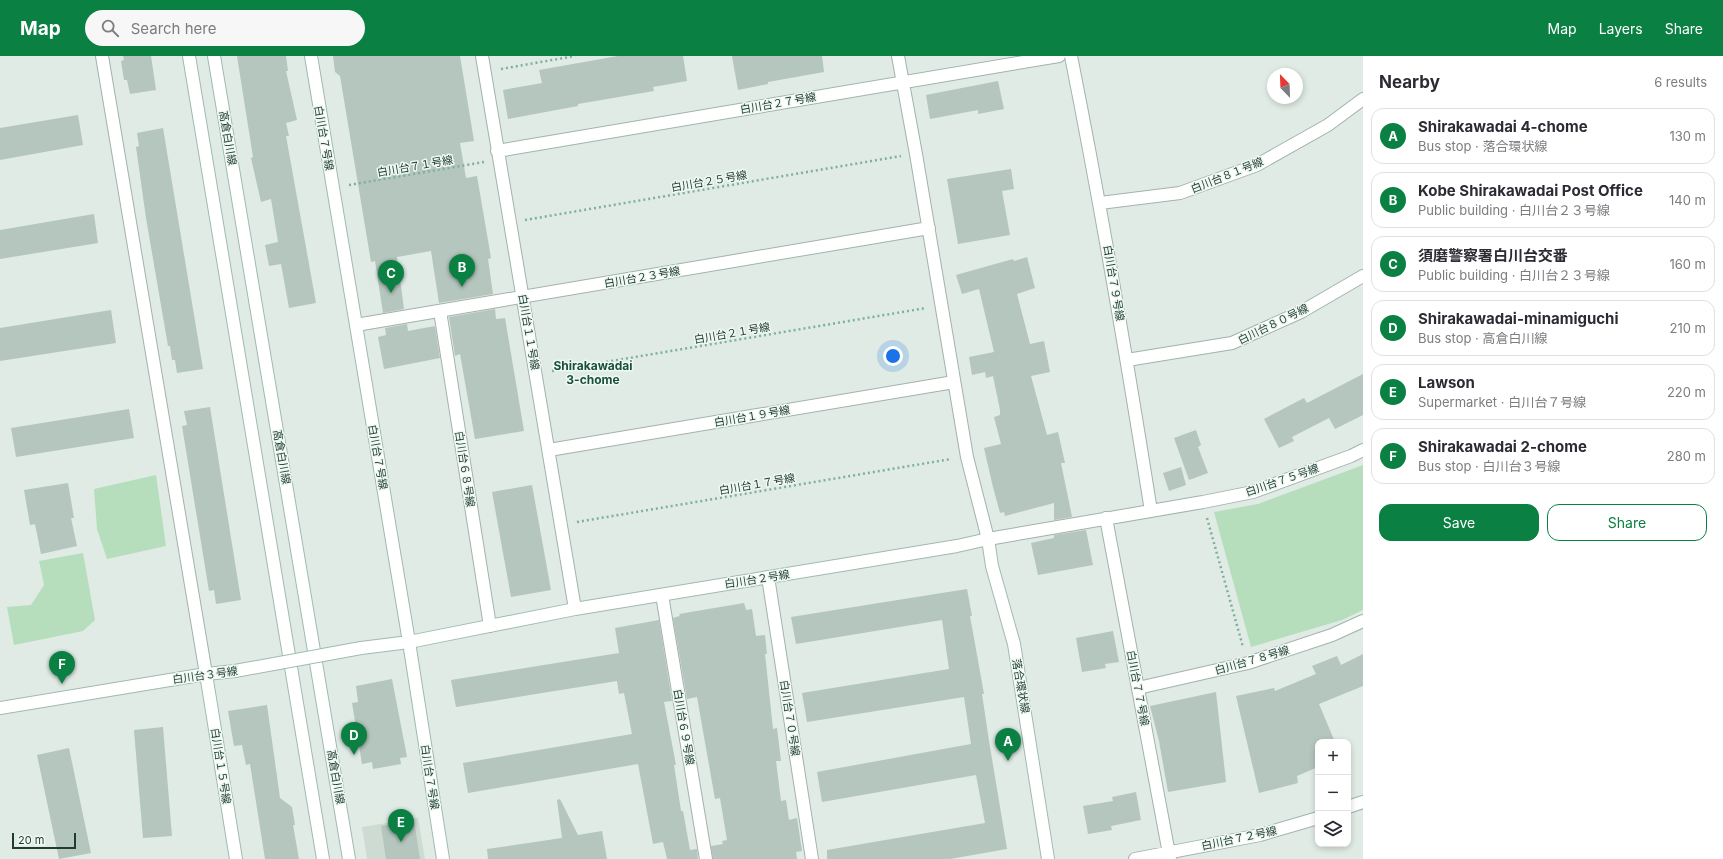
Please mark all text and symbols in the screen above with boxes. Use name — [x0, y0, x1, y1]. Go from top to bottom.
search box — [85, 10, 365, 46]
text: Map — [20, 17, 61, 40]
icon: search — [99, 17, 121, 39]
text: Search here — [131, 19, 216, 38]
text: Map — [1548, 20, 1577, 37]
text: Layers — [1599, 20, 1643, 37]
text: Share — [1665, 20, 1703, 37]
north arrow — [1267, 68, 1303, 104]
text: Nearby — [1379, 72, 1440, 92]
text: 6 results — [1654, 74, 1707, 90]
street label: 白川台２７号線 — [739, 89, 817, 117]
street label: 白川台７号線 — [311, 104, 337, 172]
street label: 高倉白川線 — [216, 110, 240, 166]
text: Shirakawadai 4-chome — [1418, 117, 1588, 136]
text: A — [1388, 128, 1398, 144]
text: 130 m — [1669, 128, 1706, 144]
text: Bus stop · 落合環状線 — [1418, 138, 1548, 154]
street label: 白川台７１号線 — [376, 152, 454, 180]
street label: 白川台８１号線 — [1189, 154, 1265, 196]
street label: 白川台２５号線 — [670, 167, 748, 195]
text: Kobe Shirakawadai Post Office — [1418, 181, 1643, 200]
text: B — [1389, 192, 1397, 208]
text: 140 m — [1669, 192, 1706, 208]
text: Public building · 白川台２３号線 — [1418, 202, 1610, 218]
street label: 白川台７９号線 — [1100, 244, 1128, 322]
text: 須磨警察署白川台交番 — [1418, 246, 1568, 265]
pin: B — [449, 254, 475, 287]
text: C — [1388, 256, 1398, 272]
text: 160 m — [1669, 256, 1706, 272]
pin: C — [378, 260, 404, 293]
street label: 白川台２３号線 — [603, 263, 681, 291]
text: Public building · 白川台２３号線 — [1418, 267, 1610, 283]
street label: 白川台１１号線 — [515, 293, 543, 371]
street label: 白川台８０号線 — [1235, 301, 1311, 347]
text: Shirakawadai-minamiguchi — [1418, 309, 1619, 328]
street label: 白川台２１号線 — [693, 319, 771, 347]
text: D — [1388, 320, 1398, 336]
text: 210 m — [1670, 320, 1706, 336]
text: Bus stop · 高倉白川線 — [1418, 330, 1548, 346]
your location — [883, 346, 903, 366]
district label: Shirakawadai 3-chome — [553, 358, 633, 387]
text: Lawson — [1418, 373, 1475, 392]
text: E — [1389, 384, 1397, 400]
text: 220 m — [1667, 384, 1706, 400]
text: Supermarket · 白川台７号線 — [1418, 394, 1586, 410]
street label: 白川台１９号線 — [713, 402, 791, 430]
street label: 白川台７号線 — [365, 423, 391, 491]
street label: 高倉白川線 — [270, 429, 294, 485]
street label: 白川台６８号線 — [452, 430, 478, 508]
text: Shirakawadai 2-chome — [1418, 437, 1587, 456]
text: F — [1389, 448, 1397, 464]
text: 280 m — [1667, 448, 1706, 464]
text: Bus stop · 白川台３号線 — [1418, 458, 1561, 474]
street label: 白川台７５号線 — [1243, 461, 1321, 499]
street label: 白川台１７号線 — [718, 470, 796, 498]
button: Save — [1379, 504, 1539, 541]
button: Share — [1547, 504, 1707, 541]
street label: 白川台２号線 — [723, 567, 791, 591]
street label: 白川台７８号線 — [1213, 643, 1291, 677]
street label: 白川台７７号線 — [1124, 649, 1152, 727]
pin: F — [49, 651, 75, 684]
street label: 落合環状線 — [1009, 658, 1033, 714]
street label: 白川台３号線 — [171, 663, 239, 687]
street label: 白川台７０号線 — [777, 679, 803, 757]
street label: 白川台６９号線 — [670, 688, 698, 766]
pin: D — [341, 722, 367, 755]
street label: 白川台１５号線 — [208, 727, 234, 805]
pin: A — [995, 728, 1021, 761]
map controls — [1315, 739, 1351, 847]
button: + — [1315, 739, 1351, 775]
street label: 白川台７号線 — [418, 743, 442, 811]
street label: 高倉白川線 — [324, 749, 348, 805]
button: − — [1315, 775, 1351, 811]
pin: E — [388, 809, 414, 842]
button: layers — [1315, 811, 1351, 847]
street label: 白川台７２号線 — [1200, 823, 1278, 853]
scale bar — [12, 831, 76, 850]
text: 20 m — [18, 833, 44, 847]

